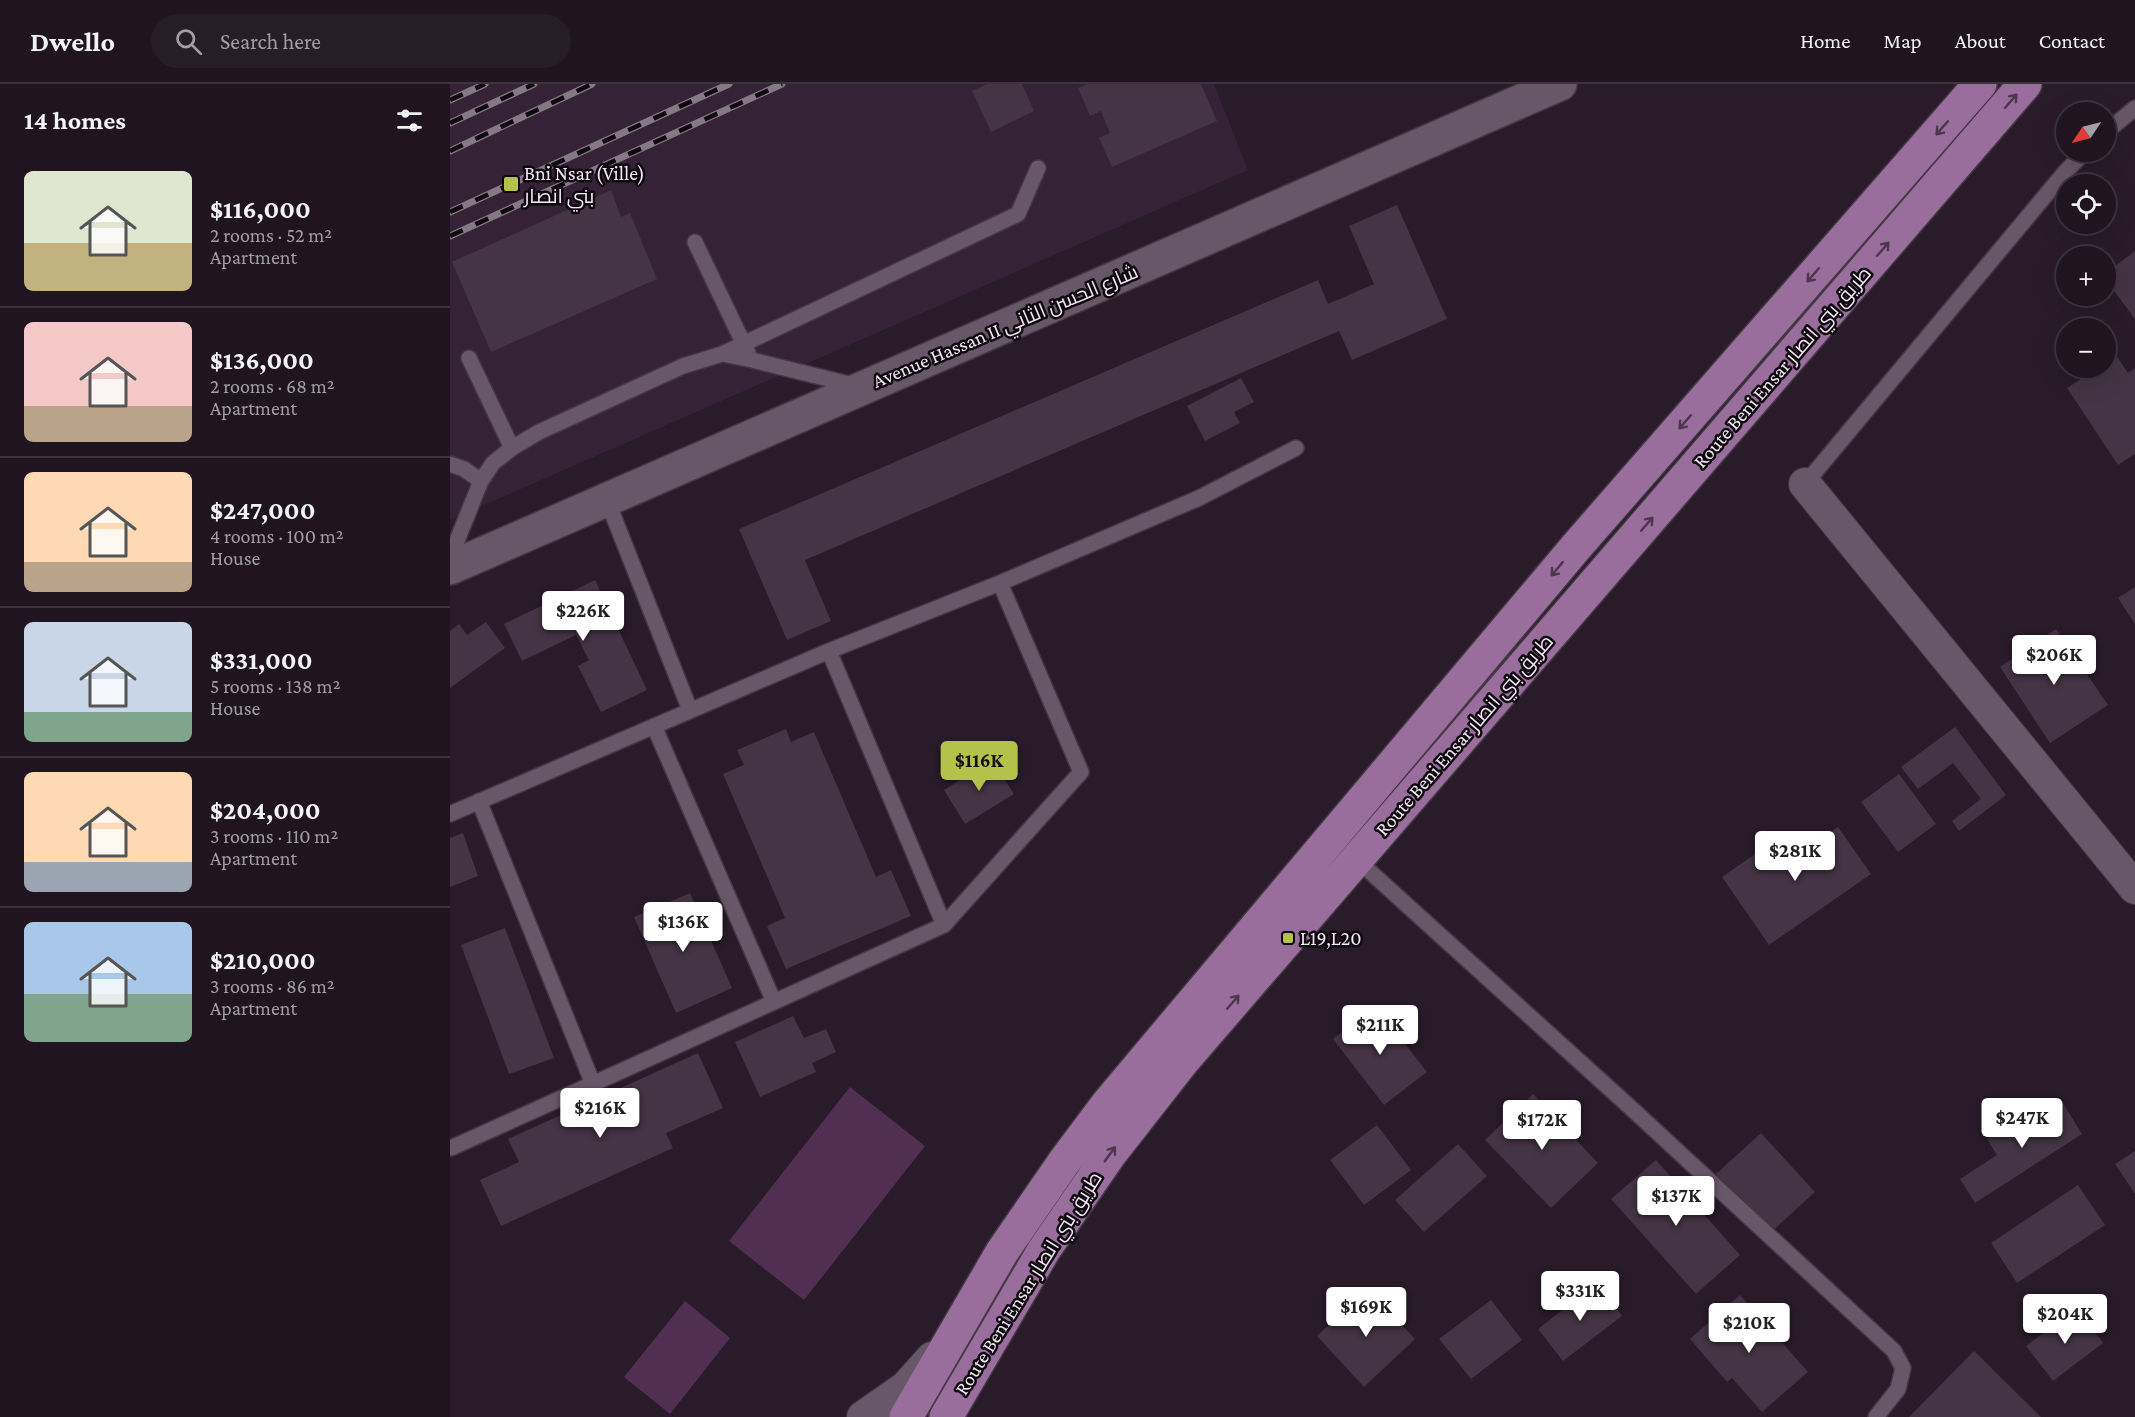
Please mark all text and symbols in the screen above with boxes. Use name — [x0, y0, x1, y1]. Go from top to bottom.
search box — [151, 14, 571, 68]
icon: search — [172, 25, 205, 58]
text: Dwello — [30, 26, 115, 57]
text: Search here — [220, 29, 321, 54]
text: Home — [1800, 29, 1850, 53]
text: Map — [1883, 29, 1922, 53]
text: About — [1955, 29, 2006, 53]
text: Contact — [2039, 29, 2105, 53]
one-way arrow — [2004, 94, 2018, 109]
north arrow — [2056, 102, 2116, 162]
map controls — [2056, 102, 2116, 378]
icon: filters — [393, 104, 426, 137]
text: 14 homes — [24, 106, 126, 135]
one-way arrow — [1935, 120, 1949, 135]
place label: Bni Nsar (Ville) بني انصار — [523, 162, 645, 212]
button: locate — [2056, 174, 2116, 234]
marker: Bni Nsar (Ville) بني انصار — [502, 175, 520, 193]
icon: home — [72, 195, 144, 267]
text: $116,000 — [210, 195, 311, 224]
text: 2 rooms · 52 m² — [210, 224, 332, 246]
one-way arrow — [1877, 241, 1890, 257]
text: Apartment — [210, 246, 297, 268]
button: + — [2056, 246, 2116, 306]
street label: Avenue Hassan II شارع الحسن الثاني — [869, 260, 1143, 397]
street label: Route Beni Ensar طريق بني انصار — [1689, 262, 1879, 475]
one-way arrow — [1806, 267, 1820, 282]
button: − — [2056, 318, 2116, 378]
icon: home — [72, 346, 144, 418]
text: $136,000 — [210, 346, 314, 375]
text: 2 rooms · 68 m² — [210, 375, 335, 397]
text: Apartment — [210, 397, 297, 419]
one-way arrow — [1678, 414, 1692, 429]
icon: home — [72, 496, 144, 568]
text: $247,000 — [210, 496, 315, 525]
one-way arrow — [1640, 516, 1653, 532]
text: 4 rooms · 100 m² — [210, 525, 344, 547]
text: House — [210, 547, 260, 569]
one-way arrow — [1550, 561, 1564, 576]
pin: $226K — [541, 591, 625, 642]
text: $226K — [556, 599, 610, 621]
street label: Route Beni Ensar طريق بني انصار — [1371, 630, 1561, 843]
pin: $206K — [2012, 635, 2096, 686]
text: $206K — [2026, 643, 2082, 665]
icon: home — [72, 646, 144, 718]
text: $331,000 — [210, 646, 312, 675]
text: 5 rooms · 138 m² — [210, 675, 340, 697]
text: House — [210, 697, 260, 719]
pin: $116K — [937, 741, 1021, 792]
text: $116K — [955, 749, 1003, 771]
icon: home — [72, 796, 144, 868]
text: $204,000 — [210, 796, 321, 825]
text: 3 rooms · 110 m² — [210, 825, 338, 847]
pin: $281K — [1753, 831, 1837, 882]
text: $281K — [1769, 839, 1821, 861]
text: Apartment — [210, 847, 297, 869]
pin: $136K — [641, 902, 725, 953]
text: $136K — [658, 910, 708, 932]
place label: L19,L20 — [1300, 927, 1362, 949]
marker: L19,L20 — [1281, 931, 1295, 945]
icon: home — [72, 946, 144, 1018]
text: $210,000 — [210, 946, 316, 975]
text: 3 rooms · 86 m² — [210, 975, 335, 997]
one-way arrow — [1226, 995, 1240, 1010]
text: Apartment — [210, 997, 297, 1019]
pin: $211K — [1338, 1005, 1422, 1056]
text: $211K — [1356, 1013, 1404, 1035]
pin: $216K — [558, 1088, 642, 1139]
text: $216K — [574, 1096, 626, 1118]
pin: $247K — [1980, 1098, 2064, 1149]
pin: $172K — [1500, 1100, 1584, 1151]
text: $247K — [1996, 1106, 2048, 1128]
text: $172K — [1517, 1108, 1567, 1130]
one-way arrow — [1104, 1146, 1117, 1162]
street label: Route Beni Ensar طريق بني انصار — [950, 1167, 1110, 1401]
pin: $137K — [1634, 1176, 1718, 1227]
text: $137K — [1651, 1184, 1701, 1206]
pin: $331K — [1538, 1271, 1622, 1322]
text: $331K — [1555, 1279, 1605, 1301]
pin: $169K — [1324, 1287, 1408, 1338]
pin: $204K — [2023, 1294, 2107, 1345]
text: $169K — [1340, 1295, 1392, 1317]
text: $204K — [2037, 1302, 2093, 1324]
pin: $210K — [1707, 1303, 1791, 1354]
text: $210K — [1723, 1311, 1775, 1333]

